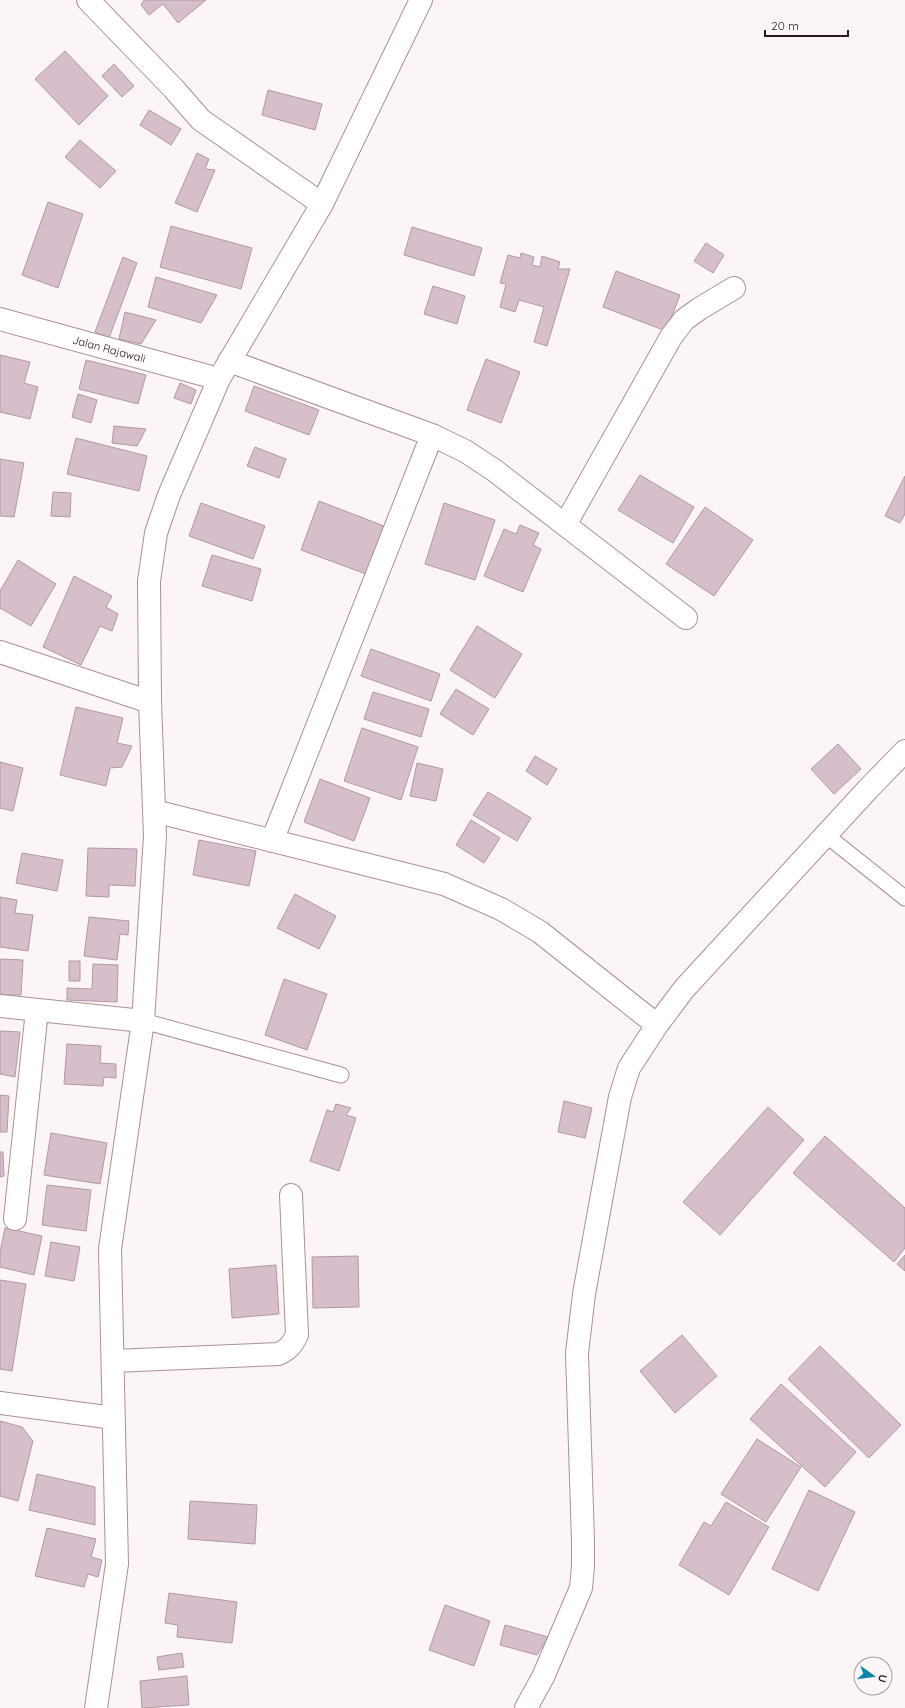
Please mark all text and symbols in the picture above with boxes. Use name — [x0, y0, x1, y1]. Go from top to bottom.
scale bar — [765, 12, 848, 38]
text: 20 m — [771, 18, 799, 33]
street label: Jalan Rajawali — [71, 333, 147, 365]
north arrow — [853, 1656, 893, 1696]
text: U — [875, 1673, 890, 1684]

